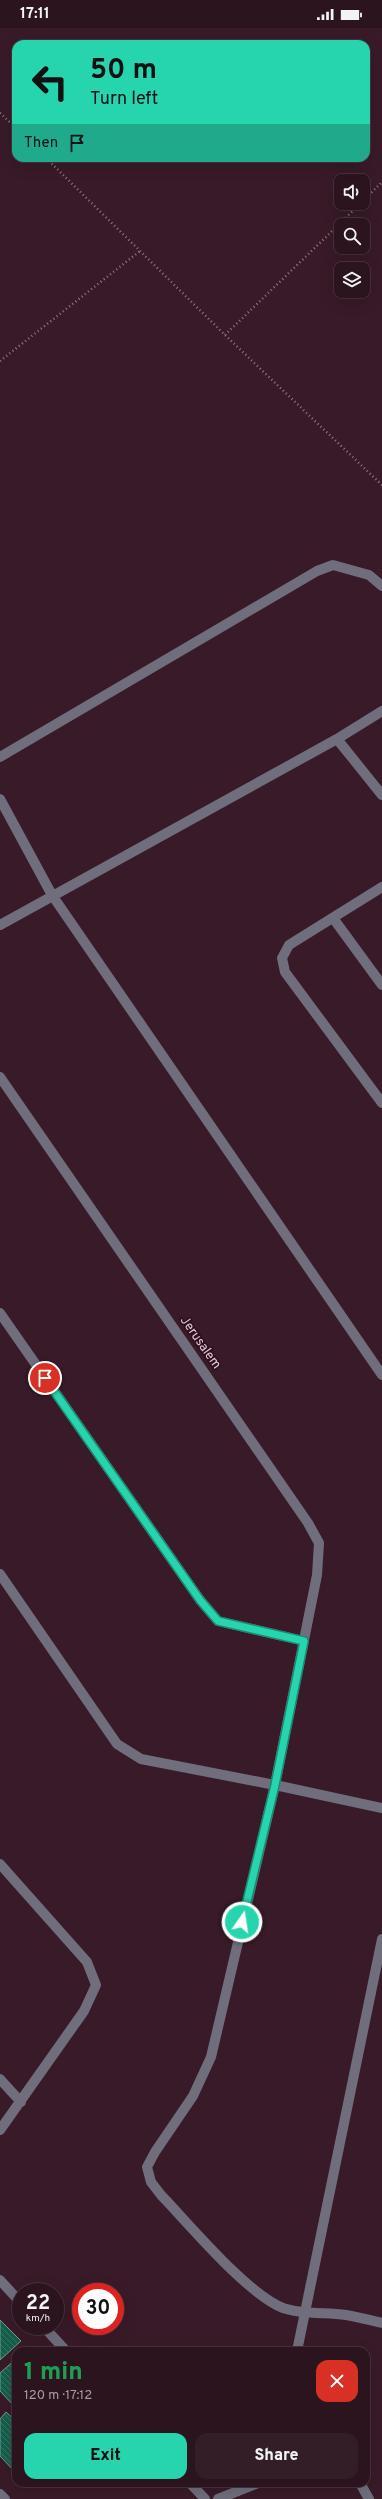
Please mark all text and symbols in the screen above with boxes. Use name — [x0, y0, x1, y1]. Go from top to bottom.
text: 17:11 — [20, 5, 50, 24]
text: 50 m — [90, 53, 157, 89]
icon: left — [24, 56, 76, 108]
text: Turn left — [90, 88, 158, 111]
icon: arrive — [66, 132, 88, 154]
text: Then — [24, 134, 58, 153]
map controls — [334, 174, 370, 298]
button: sound — [334, 174, 370, 210]
button: search — [334, 218, 370, 254]
button: layers — [334, 262, 370, 298]
street label: Jerusalem — [176, 1313, 224, 1373]
pin — [28, 1361, 62, 1395]
icon: arrive — [34, 1367, 56, 1389]
position arrow — [221, 1901, 263, 1943]
speed limit sign: 30 — [72, 2283, 124, 2335]
text: 22 — [26, 2291, 50, 2317]
text: km/h — [26, 2312, 50, 2325]
text: 1 min — [24, 2358, 83, 2388]
button: close — [316, 2360, 358, 2402]
text: 120 m · 17:12 — [24, 2388, 92, 2404]
button: Exit — [24, 2433, 187, 2479]
button: Share — [195, 2433, 358, 2479]

